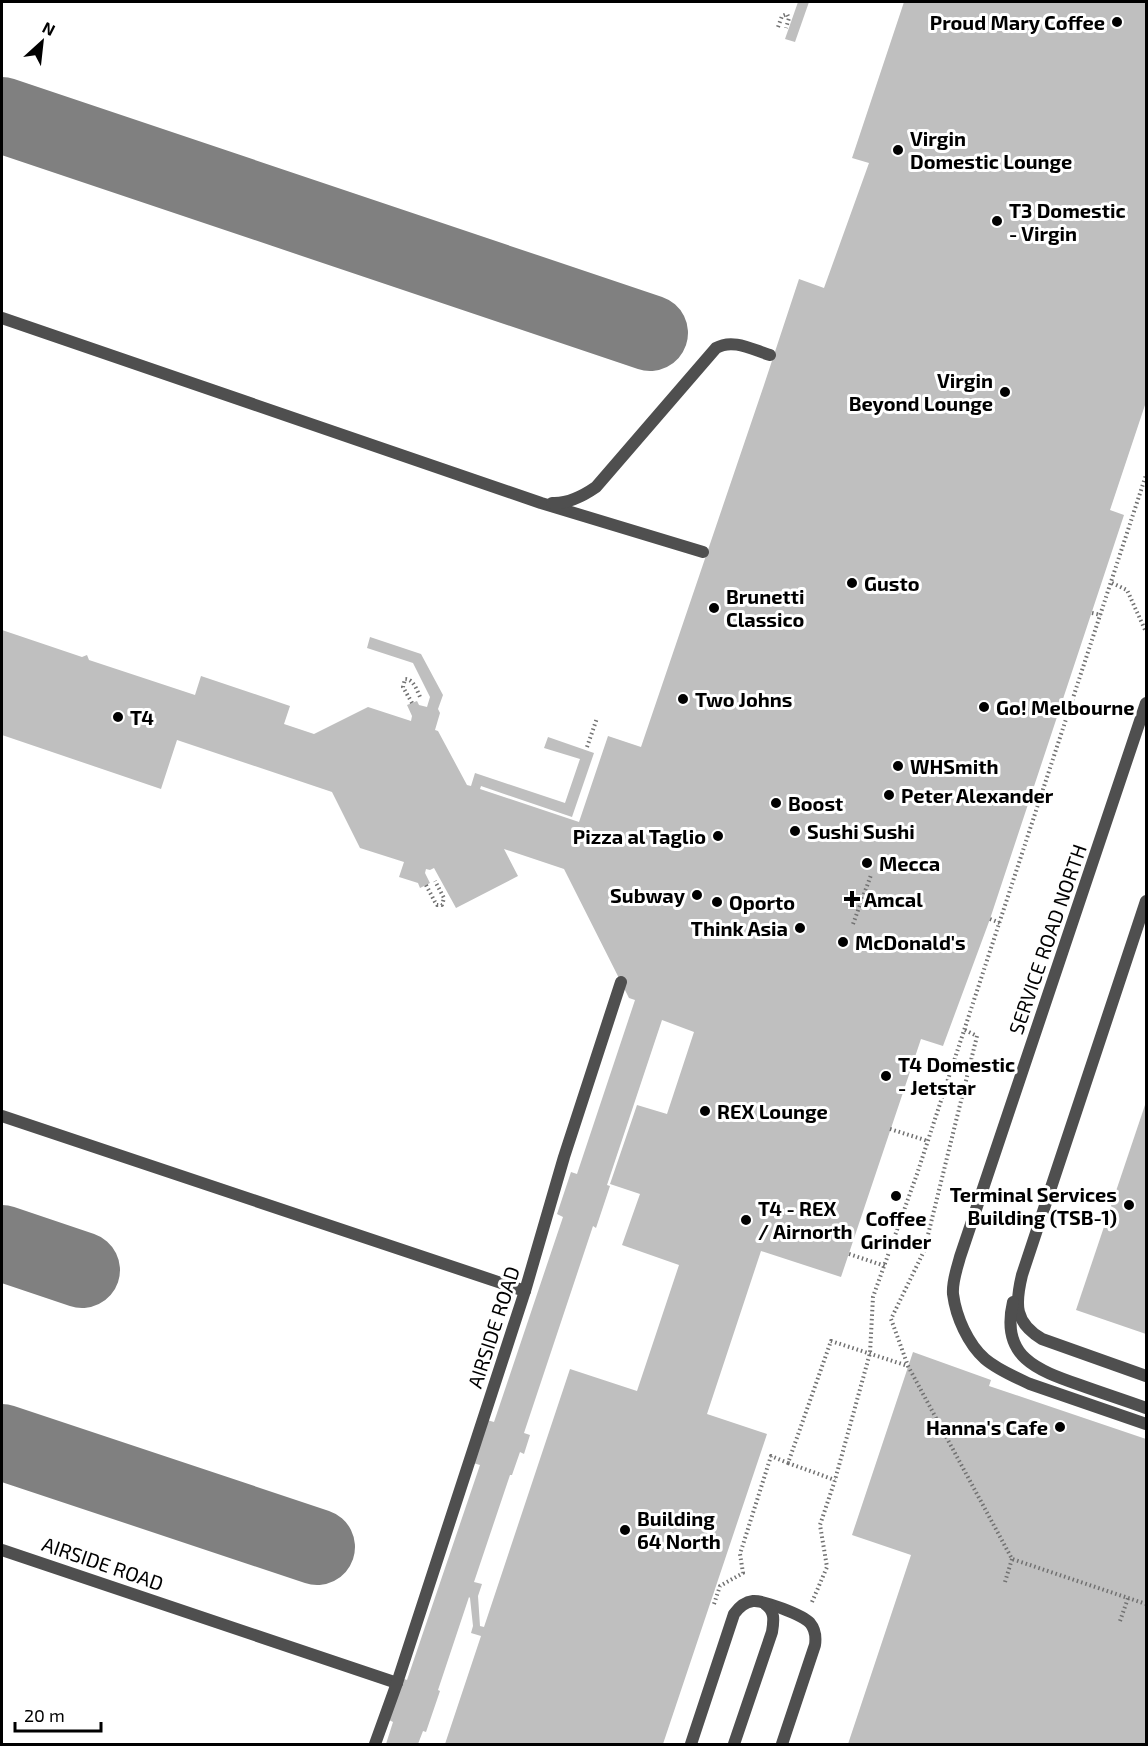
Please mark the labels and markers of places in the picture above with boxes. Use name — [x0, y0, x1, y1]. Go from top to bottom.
place label: Proud Mary Coffee — [930, 10, 1105, 35]
marker: Proud Mary Coffee — [1110, 15, 1124, 29]
place label: Virgin Domestic Lounge — [910, 126, 1072, 173]
marker: Virgin Domestic Lounge — [891, 143, 905, 157]
place label: T3 Domestic - Virgin — [1009, 198, 1126, 245]
marker: T3 Domestic - Virgin — [990, 214, 1004, 228]
place label: Virgin Beyond Lounge — [849, 368, 993, 416]
marker: Virgin Beyond Lounge — [998, 385, 1012, 399]
place label: Gusto — [864, 571, 919, 595]
marker: Gusto — [845, 576, 859, 590]
place label: Brunetti Classico — [726, 584, 804, 631]
marker: Brunetti Classico — [707, 601, 721, 615]
place label: Two Johns — [695, 687, 792, 711]
marker: Two Johns — [676, 692, 690, 706]
place label: Go! Melbourne — [996, 695, 1135, 719]
marker: Go! Melbourne — [977, 700, 991, 714]
place label: T4 — [130, 705, 154, 729]
marker: T4 — [111, 710, 125, 724]
place label: WHSmith — [910, 754, 998, 778]
marker: WHSmith — [891, 759, 905, 773]
place label: Peter Alexander — [901, 783, 1054, 807]
marker: Peter Alexander — [882, 788, 896, 802]
place label: Boost — [788, 791, 843, 815]
marker: Boost — [769, 796, 783, 810]
place label: Sushi Sushi — [807, 819, 915, 843]
place label: Pizza al Taglio — [573, 824, 706, 848]
marker: Sushi Sushi — [788, 824, 802, 838]
marker: Pizza al Taglio — [711, 829, 725, 843]
place label: Mecca — [879, 851, 940, 875]
marker: Mecca — [860, 856, 874, 870]
place label: Subway — [610, 883, 686, 908]
place label: Amcal — [864, 887, 923, 911]
marker: Subway — [690, 888, 704, 902]
place label: Oporto — [729, 890, 795, 914]
marker: Amcal — [845, 892, 859, 906]
marker: Oporto — [710, 895, 724, 909]
place label: Think Asia — [691, 916, 788, 940]
marker: Think Asia — [793, 921, 807, 935]
place label: McDonald's — [855, 930, 966, 954]
marker: McDonald's — [836, 935, 850, 949]
place label: T4 Domestic - Jetstar — [898, 1052, 1015, 1099]
marker: T4 Domestic - Jetstar — [879, 1069, 893, 1083]
place label: REX Lounge — [717, 1099, 828, 1123]
marker: REX Lounge — [698, 1104, 712, 1118]
place label: Terminal Services Building (TSB-1) — [950, 1182, 1117, 1229]
marker: Coffee Grinder — [889, 1189, 903, 1203]
place label: T4 - REX / Airnorth — [758, 1196, 853, 1243]
marker: Terminal Services Building (TSB-1) — [1122, 1198, 1136, 1212]
place label: Coffee Grinder — [861, 1206, 932, 1253]
marker: T4 - REX / Airnorth — [739, 1213, 753, 1227]
place label: Hanna's Cafe — [926, 1415, 1048, 1439]
marker: Hanna's Cafe — [1053, 1420, 1067, 1434]
place label: Building 64 North — [637, 1506, 721, 1553]
marker: Building 64 North — [618, 1523, 632, 1537]

